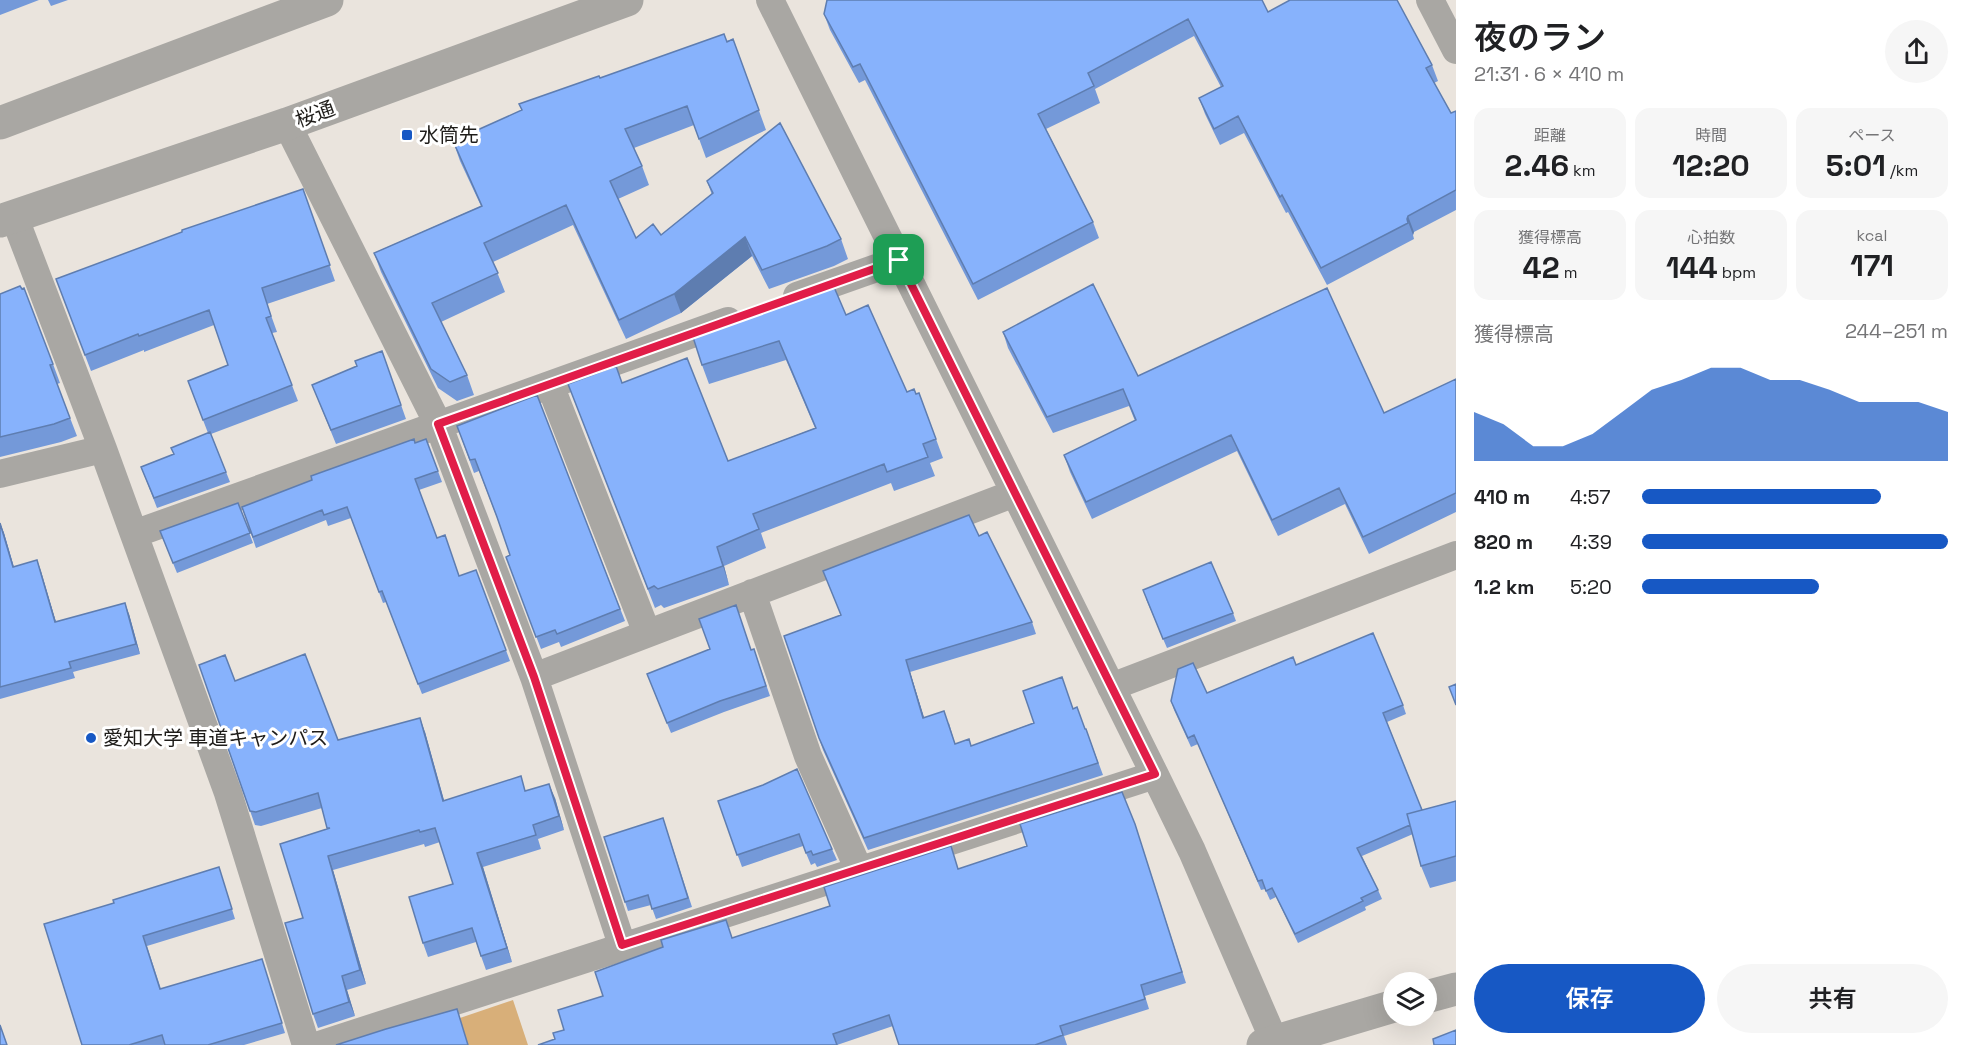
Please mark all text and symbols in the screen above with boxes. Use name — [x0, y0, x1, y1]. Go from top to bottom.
text: 夜のラン — [1474, 17, 1606, 59]
button: share — [1885, 20, 1948, 83]
text: 21:31 · 6 × 410 m — [1474, 61, 1624, 87]
street label: 桜通 — [292, 95, 338, 133]
place label: 水筒先 — [419, 122, 479, 148]
text: 距離 — [1534, 125, 1566, 146]
text: 時間 — [1695, 125, 1727, 146]
text: ペース — [1848, 125, 1896, 146]
marker: 水筒先 — [400, 128, 414, 142]
text: 2.46 — [1505, 146, 1569, 185]
text: 12:20 — [1672, 146, 1750, 185]
text: 5:01 — [1826, 146, 1886, 185]
text: km — [1569, 160, 1595, 181]
text: /km — [1886, 160, 1918, 181]
text: kcal — [1857, 225, 1887, 246]
text: 獲得標高 — [1518, 227, 1582, 248]
text: 心拍数 — [1687, 227, 1735, 248]
pin — [873, 234, 924, 285]
icon: arrive — [882, 243, 915, 276]
text: 171 — [1850, 246, 1894, 285]
text: 42 — [1523, 248, 1560, 287]
text: 144 — [1666, 248, 1718, 287]
text: m — [1560, 262, 1577, 283]
text: bpm — [1718, 262, 1756, 283]
text: 244–251 m — [1845, 318, 1948, 344]
text: 獲得標高 — [1474, 321, 1554, 347]
text: 410 m — [1474, 484, 1530, 510]
text: 4:57 — [1570, 484, 1611, 510]
text: 820 m — [1474, 529, 1533, 555]
text: 4:39 — [1570, 529, 1612, 555]
text: 1.2 km — [1474, 574, 1534, 600]
text: 5:20 — [1570, 574, 1612, 600]
place label: 愛知大学 車道キャンパス — [103, 725, 328, 751]
marker: 愛知大学 車道キャンパス — [84, 731, 98, 745]
button: 保存 — [1474, 964, 1705, 1033]
button: 共有 — [1717, 964, 1948, 1033]
map controls — [1383, 972, 1437, 1026]
button: layers — [1383, 972, 1437, 1026]

